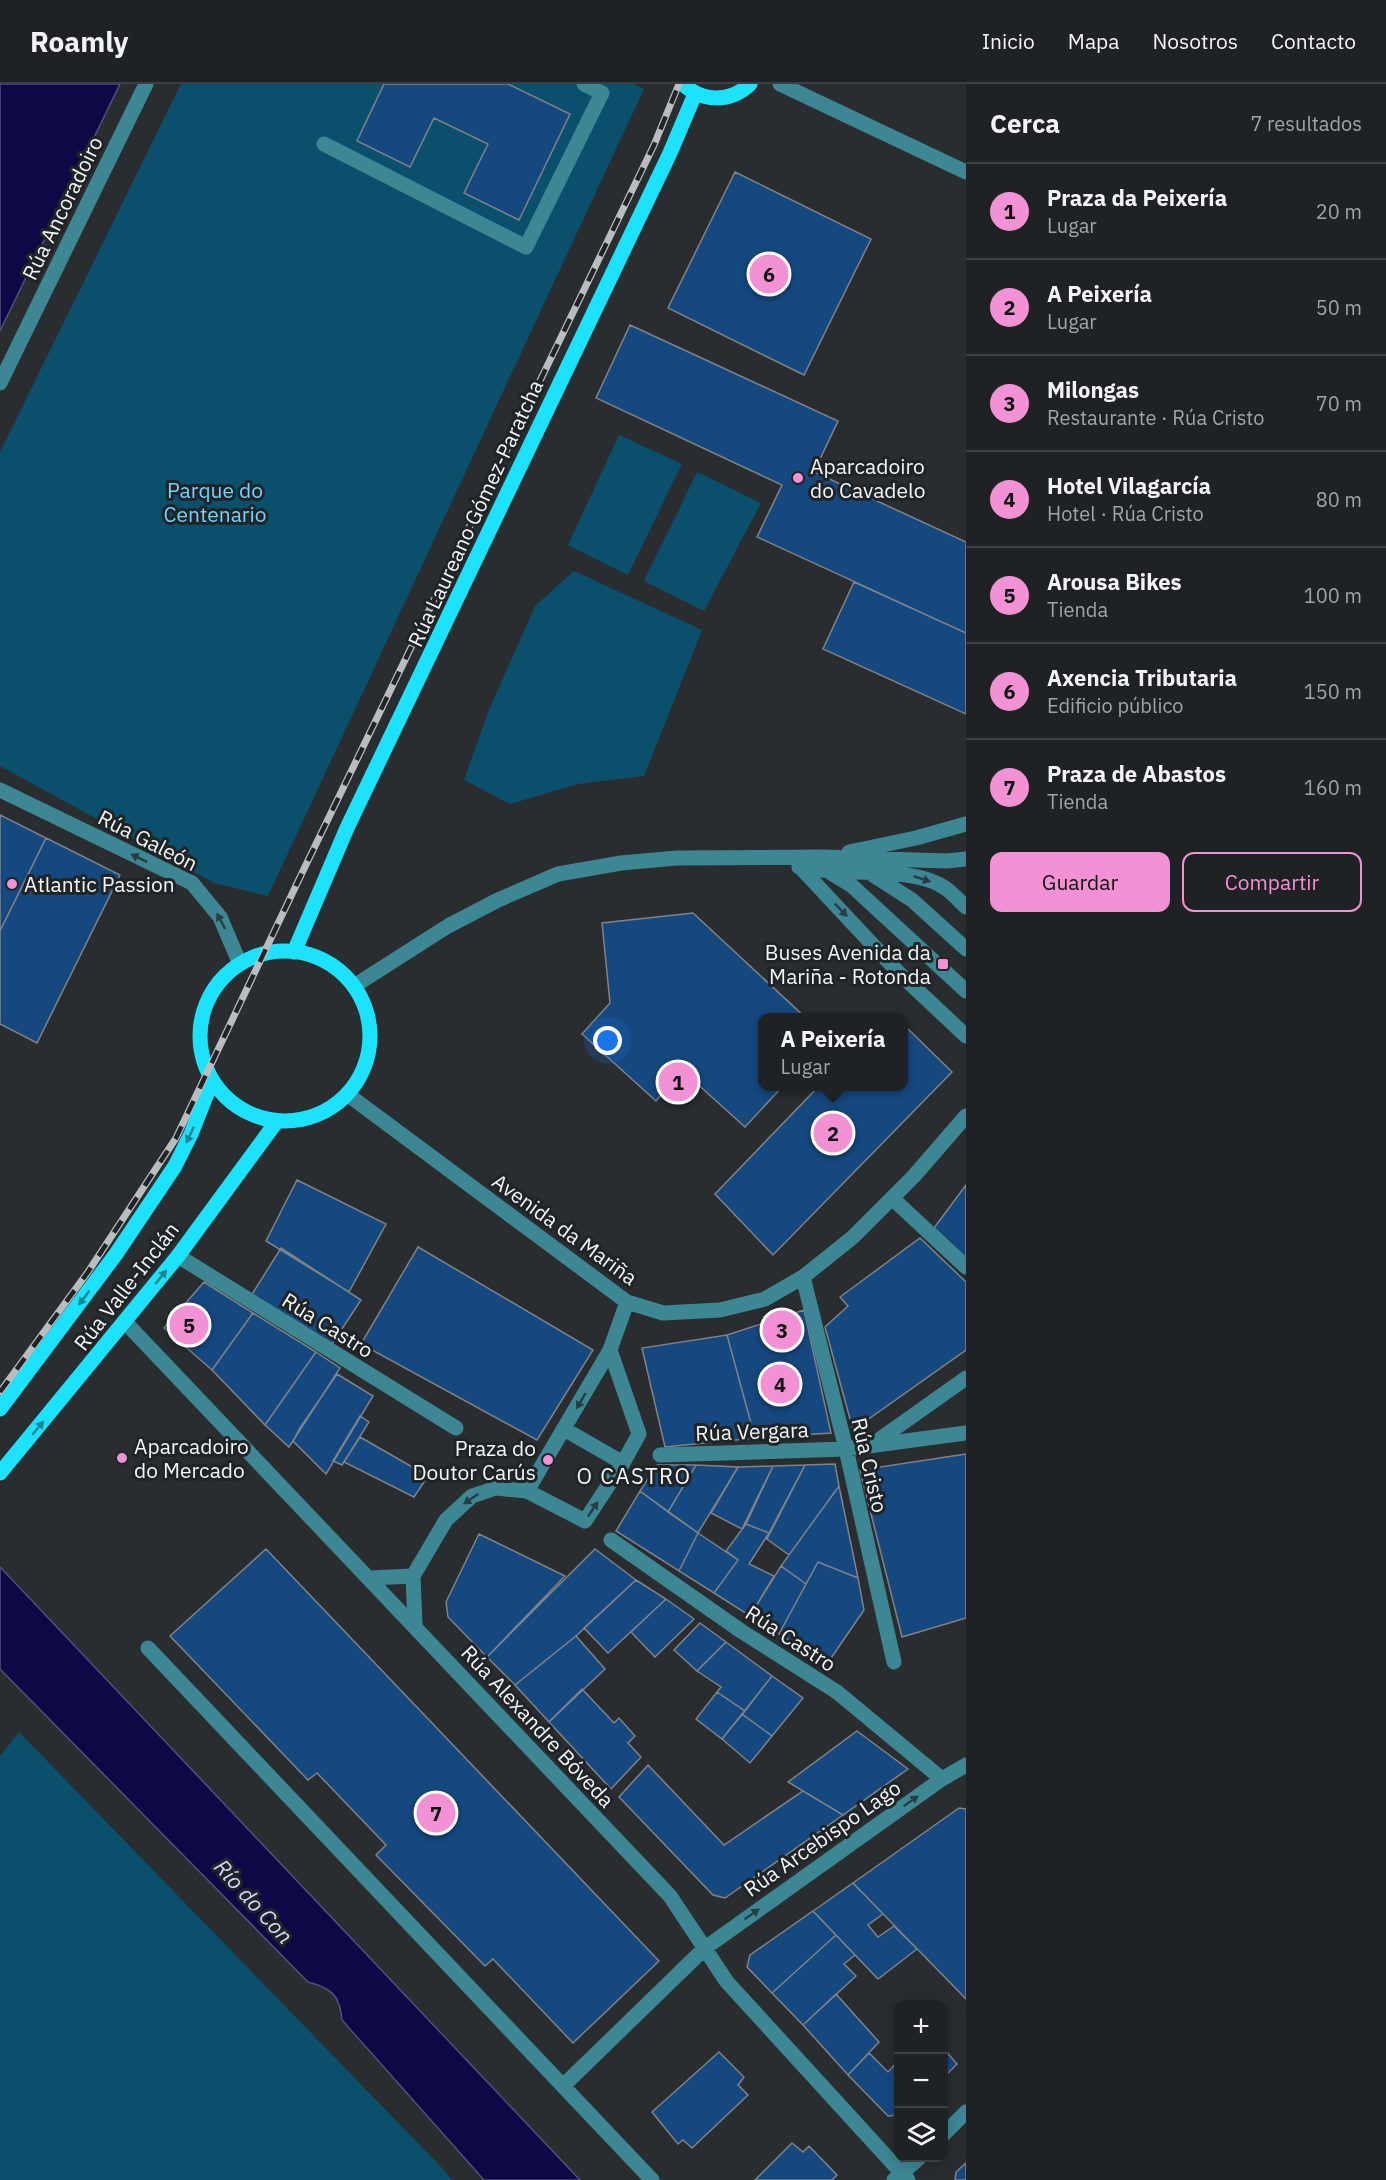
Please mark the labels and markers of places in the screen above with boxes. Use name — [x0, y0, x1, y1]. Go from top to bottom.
pin: 6 — [750, 252, 788, 297]
place label: Aparcadoiro do Cavadelo — [810, 452, 926, 504]
marker: Aparcadoiro do Cavadelo — [791, 471, 805, 485]
place label: Atlantic Passion — [24, 870, 175, 898]
marker: Atlantic Passion — [5, 877, 19, 891]
place label: Buses Avenida da Mariña - Rotonda — [765, 938, 931, 990]
marker: Buses Avenida da Mariña - Rotonda — [936, 957, 950, 971]
pin: 1 — [658, 1060, 698, 1104]
pin: 2 — [814, 1110, 852, 1156]
pin: 5 — [170, 1302, 208, 1348]
pin: 3 — [762, 1308, 802, 1352]
pin: 4 — [760, 1362, 800, 1406]
place label: Aparcadoiro do Mercado — [134, 1432, 249, 1484]
place label: Praza do Doutor Carús — [412, 1434, 536, 1486]
marker: Aparcadoiro do Mercado — [115, 1451, 129, 1465]
marker: Praza do Doutor Carús — [541, 1453, 555, 1467]
pin: 7 — [416, 1790, 456, 1836]

